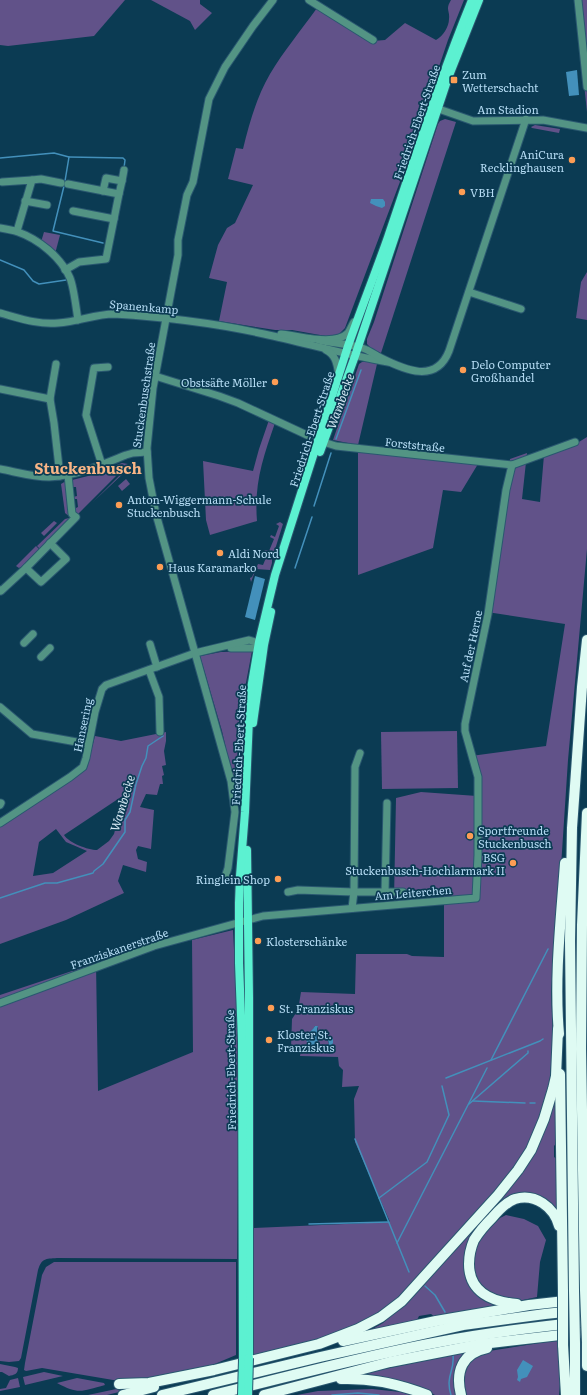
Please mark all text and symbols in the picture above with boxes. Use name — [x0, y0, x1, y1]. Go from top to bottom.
street label: Friedrich-Ebert-Straße — [389, 62, 443, 182]
place label: Zum Wetterschacht — [462, 66, 539, 95]
marker: Zum Wetterschacht — [449, 75, 459, 85]
street label: Am Stadion — [477, 101, 539, 117]
place label: AniCura Recklinghausen — [480, 146, 564, 175]
marker: AniCura Recklinghausen — [567, 155, 577, 165]
place label: VBH — [470, 184, 495, 200]
marker: VBH — [457, 187, 467, 197]
street label: Spanenkamp — [109, 295, 179, 317]
street label: Stuckenbuschstraße — [128, 341, 158, 449]
place label: Delo Computer Großhandel — [471, 356, 551, 385]
marker: Delo Computer Großhandel — [458, 365, 468, 375]
street label: Friedrich-Ebert-Straße — [285, 369, 337, 489]
water label: Wambecke — [322, 370, 359, 431]
place label: Obstsäfte Möller — [181, 374, 268, 390]
marker: Obstsäfte Möller — [270, 377, 280, 387]
street label: Forststraße — [384, 433, 446, 455]
district label: Stuckenbusch — [34, 456, 142, 479]
place label: Anton-Wiggermann-Schule Stuckenbusch — [127, 491, 272, 520]
marker: Anton-Wiggermann-Schule Stuckenbusch — [114, 500, 124, 510]
place label: Aldi Nord — [228, 545, 279, 561]
marker: Aldi Nord — [215, 548, 225, 558]
place label: Haus Karamarko — [168, 559, 257, 575]
marker: Haus Karamarko — [155, 562, 165, 572]
street label: Auf der Herne — [455, 608, 486, 684]
street label: Friedrich-Ebert-Straße — [227, 684, 249, 806]
street label: Hansering — [68, 696, 96, 754]
water label: Wambecke — [105, 772, 139, 833]
place label: Sportfreunde Stuckenbusch — [478, 822, 552, 851]
marker: Sportfreunde Stuckenbusch — [465, 831, 475, 841]
place label: BSG Stuckenbusch-Hochlarmark II — [345, 849, 505, 878]
marker: BSG Stuckenbusch-Hochlarmark II — [508, 858, 518, 868]
place label: Ringlein Shop — [196, 871, 270, 887]
marker: Ringlein Shop — [273, 874, 283, 884]
street label: Am Leiterchen — [374, 881, 452, 903]
street label: Franziskanerstraße — [68, 924, 170, 972]
place label: Klosterschänke — [266, 933, 348, 949]
marker: Klosterschänke — [253, 936, 263, 946]
place label: St. Franziskus — [279, 1000, 353, 1016]
marker: St. Franziskus — [266, 1003, 276, 1013]
street label: Friedrich-Ebert-Straße — [221, 1009, 239, 1130]
place label: Kloster St. Franziskus — [277, 1026, 334, 1055]
marker: Kloster St. Franziskus — [264, 1035, 274, 1045]

